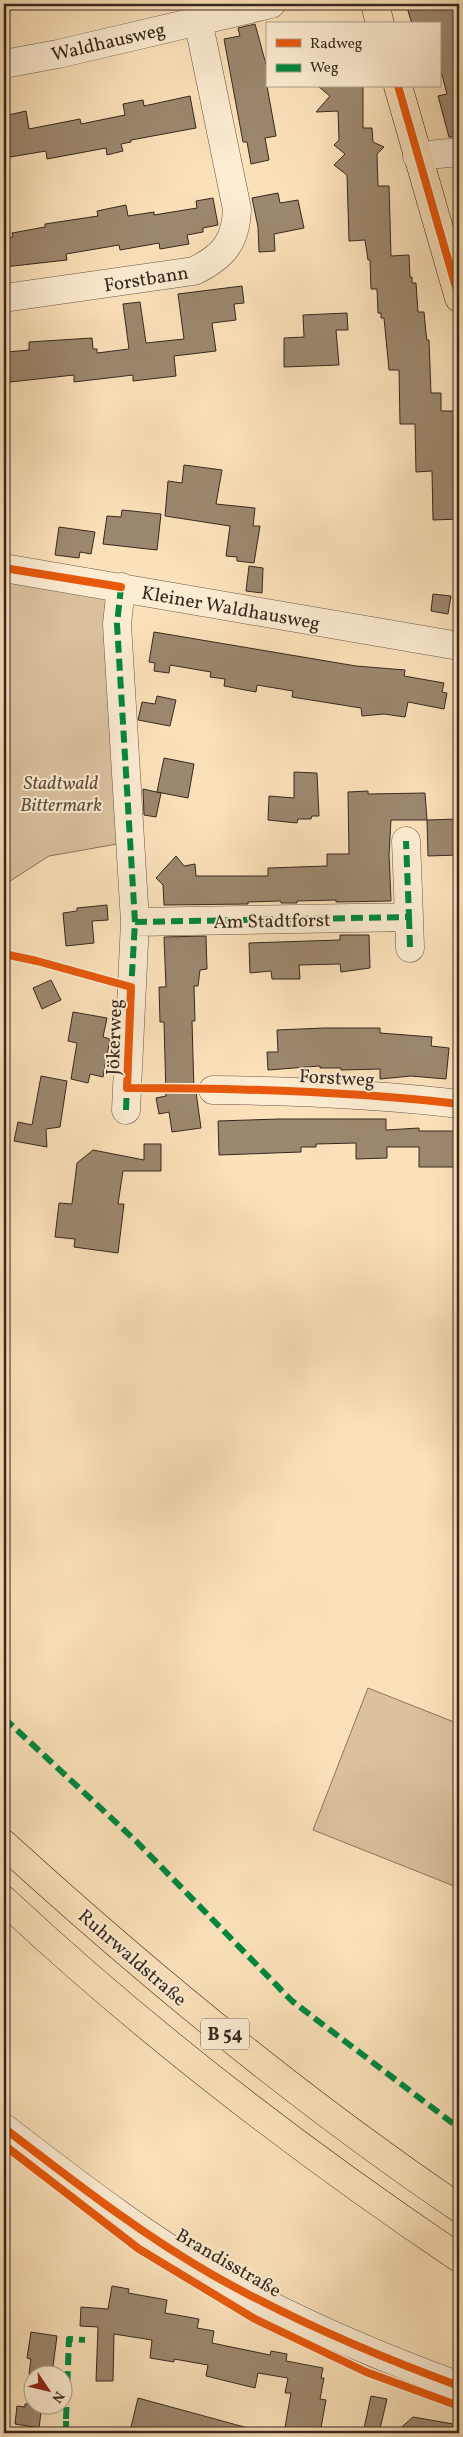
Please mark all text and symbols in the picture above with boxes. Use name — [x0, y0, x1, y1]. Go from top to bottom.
street label: Waldhausweg — [49, 17, 168, 69]
legend — [266, 22, 440, 88]
text: Radweg — [310, 34, 363, 55]
text: Weg — [310, 58, 339, 79]
street label: Forstbann — [102, 260, 190, 299]
street label: Kleiner Waldhausweg — [139, 580, 322, 637]
park label: Stadtwald Bittermark — [20, 771, 102, 819]
street label: Am Stadtforst — [213, 908, 331, 936]
street label: Jökerweg — [101, 998, 129, 1076]
street label: Forstweg — [298, 1064, 375, 1094]
street label: Ruhrwaldstraße — [72, 1904, 192, 2013]
road number: B 54 — [201, 2018, 249, 2050]
street label: Brandisstraße — [171, 2223, 285, 2304]
north arrow — [22, 2364, 72, 2414]
text: N — [47, 2387, 68, 2406]

